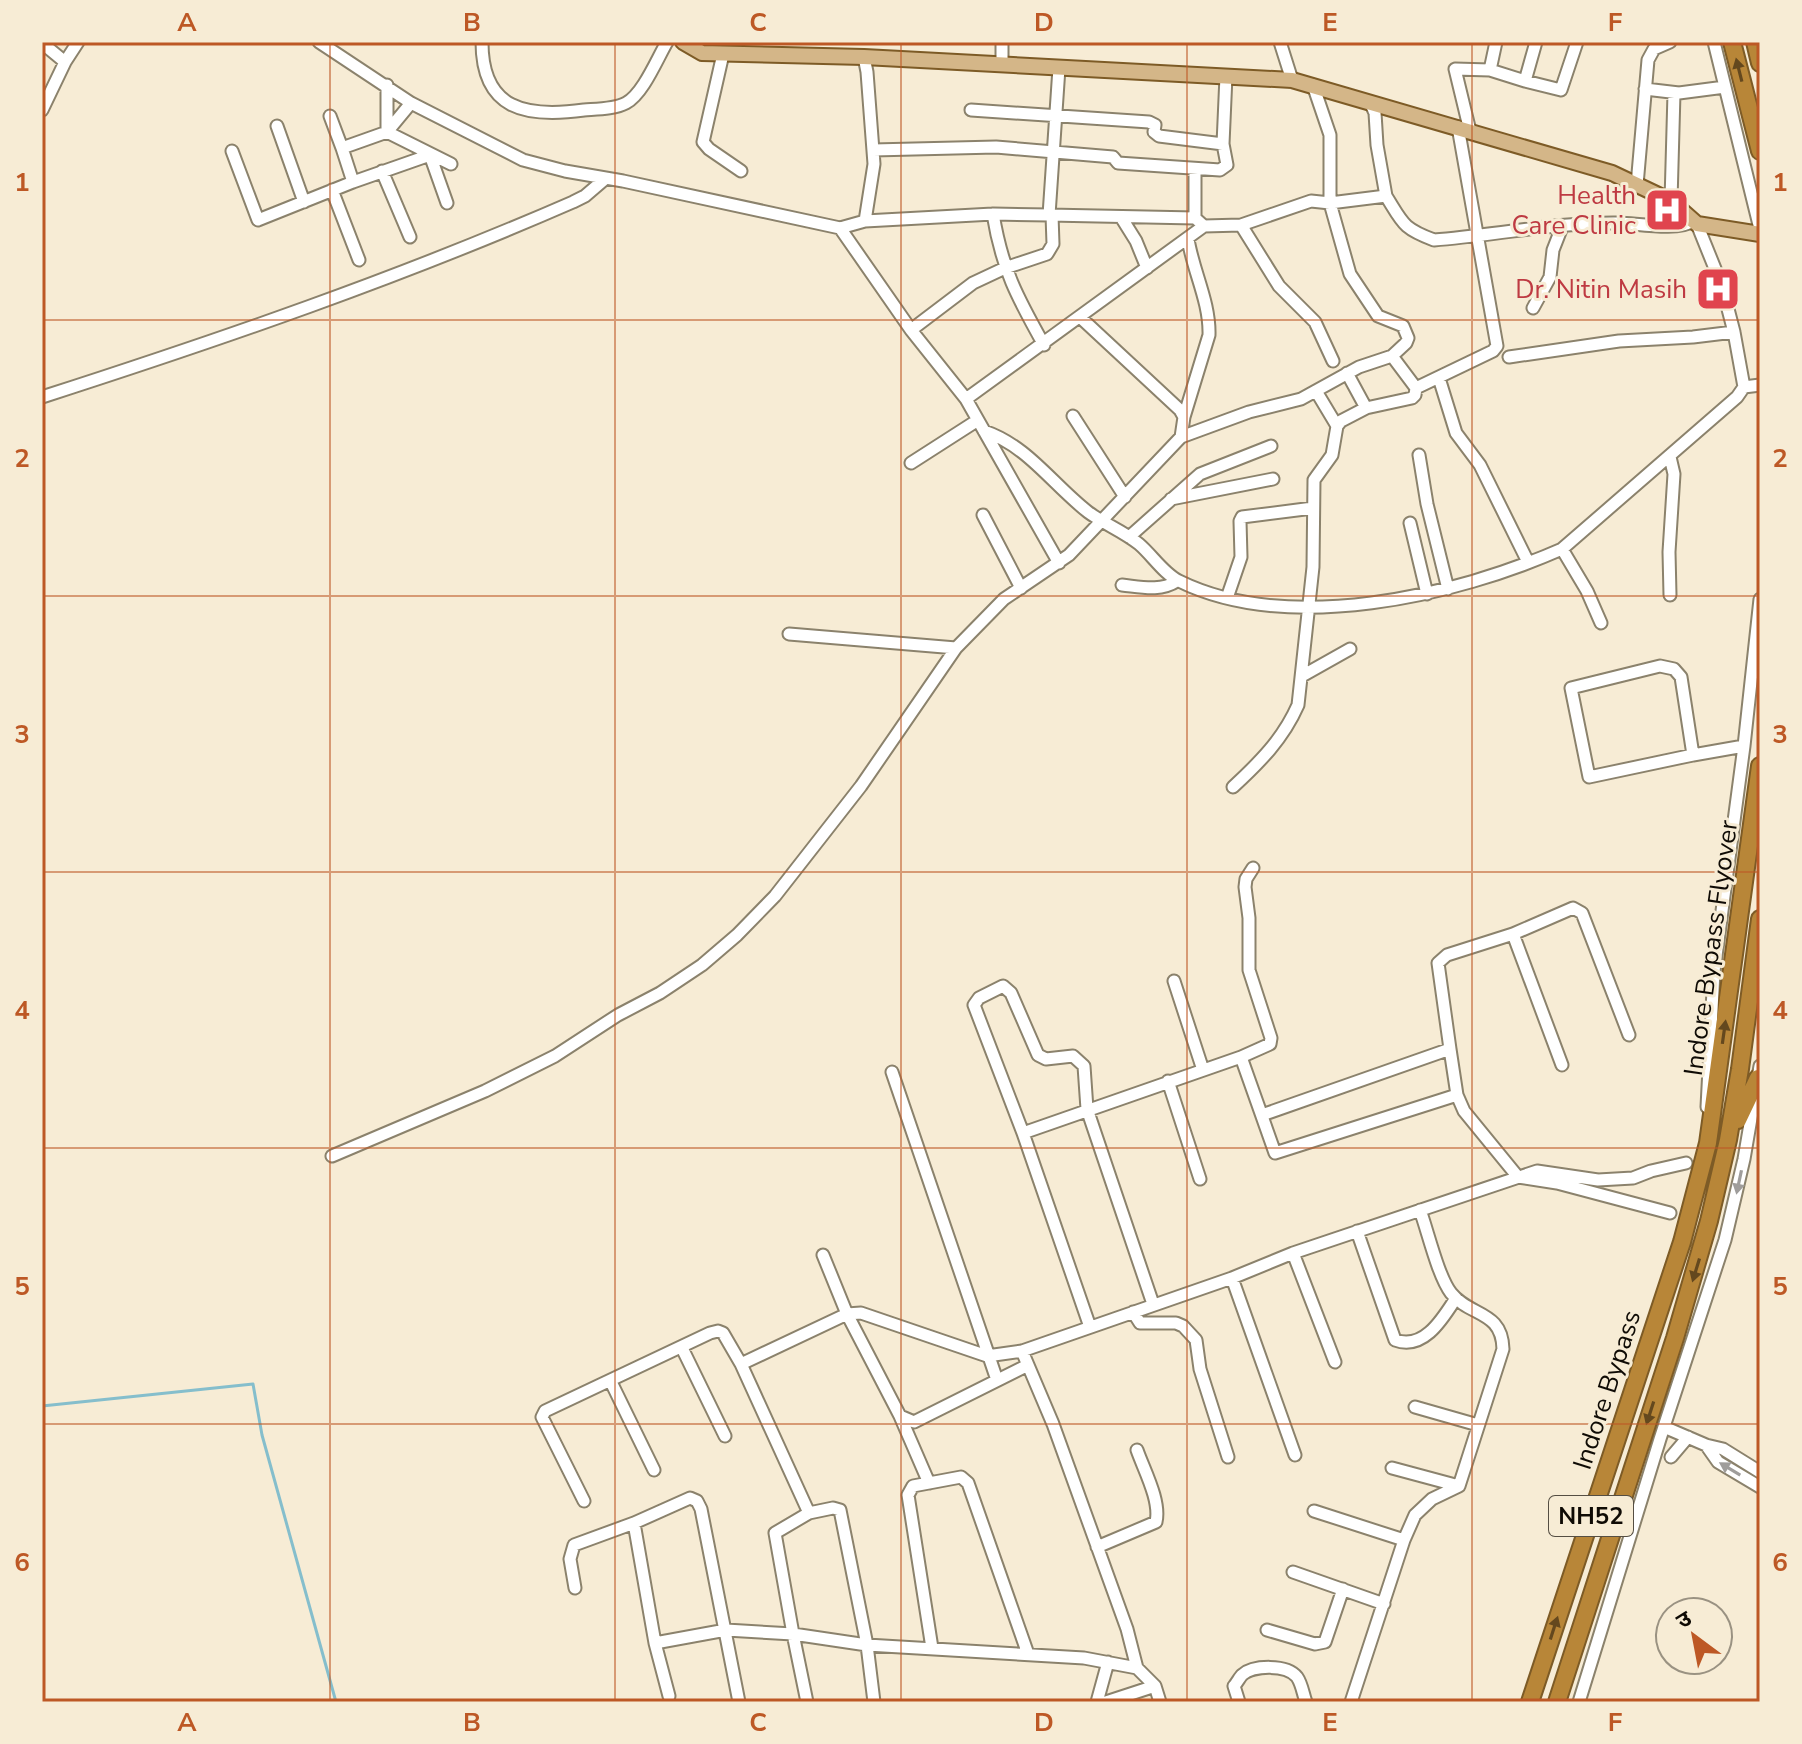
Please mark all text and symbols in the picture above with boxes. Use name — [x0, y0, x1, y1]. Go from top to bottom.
text: A — [177, 5, 197, 40]
text: B — [463, 5, 481, 40]
text: C — [749, 5, 767, 40]
text: D — [1034, 5, 1054, 40]
text: E — [1322, 5, 1338, 40]
text: F — [1608, 5, 1622, 40]
one-way arrow — [1732, 57, 1744, 82]
text: 1 — [14, 165, 30, 200]
text: 1 — [1772, 165, 1788, 200]
place label: Health Care Clinic — [1511, 178, 1636, 243]
hospital icon: Health Care Clinic — [1643, 186, 1691, 234]
hospital icon: Dr. Nitin Masih — [1694, 265, 1742, 313]
place label: Dr. Nitin Masih — [1515, 272, 1687, 307]
text: 2 — [14, 441, 30, 476]
text: 2 — [1772, 441, 1788, 476]
text: 3 — [14, 717, 30, 752]
text: 3 — [1772, 717, 1788, 752]
street label: Indore Bypass Flyover — [1676, 817, 1746, 1078]
text: 4 — [14, 993, 30, 1028]
text: 4 — [1772, 993, 1788, 1028]
one-way arrow — [1718, 1019, 1731, 1044]
one-way arrow — [1732, 1170, 1745, 1195]
one-way arrow — [1689, 1258, 1702, 1282]
text: 5 — [14, 1269, 30, 1304]
text: 5 — [1772, 1269, 1788, 1304]
street label: Indore Bypass — [1565, 1306, 1649, 1474]
one-way arrow — [1644, 1401, 1656, 1425]
one-way arrow — [1719, 1462, 1741, 1476]
road number: NH52 — [1549, 1496, 1633, 1536]
text: 6 — [14, 1545, 30, 1580]
text: 6 — [1772, 1545, 1788, 1580]
north arrow — [1654, 1596, 1734, 1676]
text: उ — [1671, 1603, 1698, 1636]
one-way arrow — [1548, 1615, 1561, 1639]
text: A — [177, 1705, 197, 1740]
text: B — [463, 1705, 481, 1740]
text: C — [749, 1705, 767, 1740]
text: D — [1034, 1705, 1054, 1740]
text: E — [1322, 1705, 1338, 1740]
text: F — [1608, 1705, 1622, 1740]

